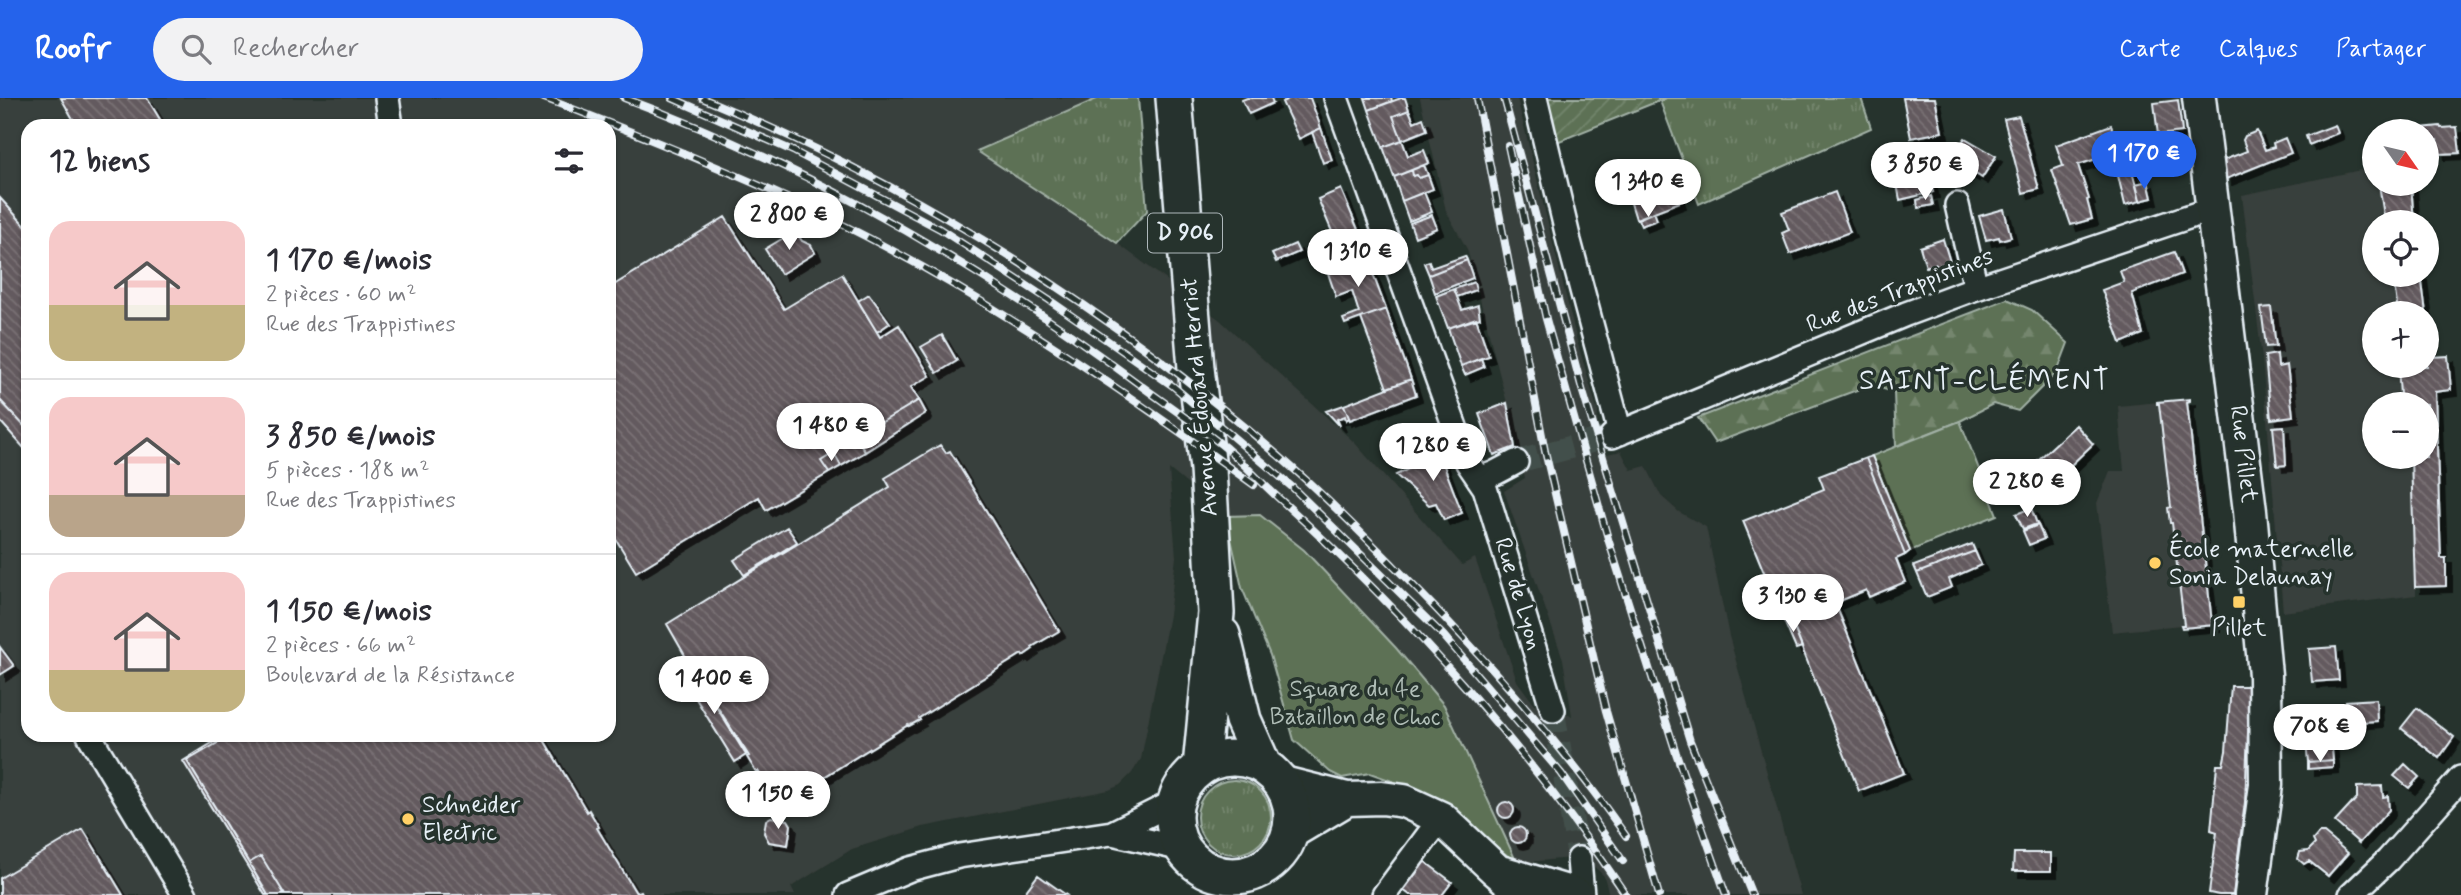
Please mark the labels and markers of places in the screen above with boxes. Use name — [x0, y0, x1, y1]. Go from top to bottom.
pin: 1 170 € — [2079, 132, 2209, 191]
pin: 3 850 € — [1860, 142, 1990, 202]
pin: 1 340 € — [1583, 159, 1713, 219]
pin: 2 800 € — [724, 192, 854, 252]
pin: 1 310 € — [1293, 230, 1423, 289]
pin: 1 480 € — [766, 404, 896, 463]
pin: 1 280 € — [1368, 424, 1498, 483]
pin: 2 280 € — [1962, 460, 2092, 519]
place label: École maternelle Sonia Delaunay — [2169, 532, 2354, 593]
marker: École maternelle Sonia Delaunay — [2147, 555, 2163, 571]
pin: 3 130 € — [1728, 574, 1858, 634]
marker: Pillet — [2231, 594, 2247, 610]
place label: Pillet — [2211, 613, 2267, 644]
pin: 1 400 € — [649, 656, 779, 716]
pin: 708 € — [2271, 704, 2369, 764]
pin: 1 150 € — [713, 772, 843, 831]
place label: Schneider Electric — [422, 790, 520, 849]
marker: Schneider Electric — [400, 811, 416, 827]

